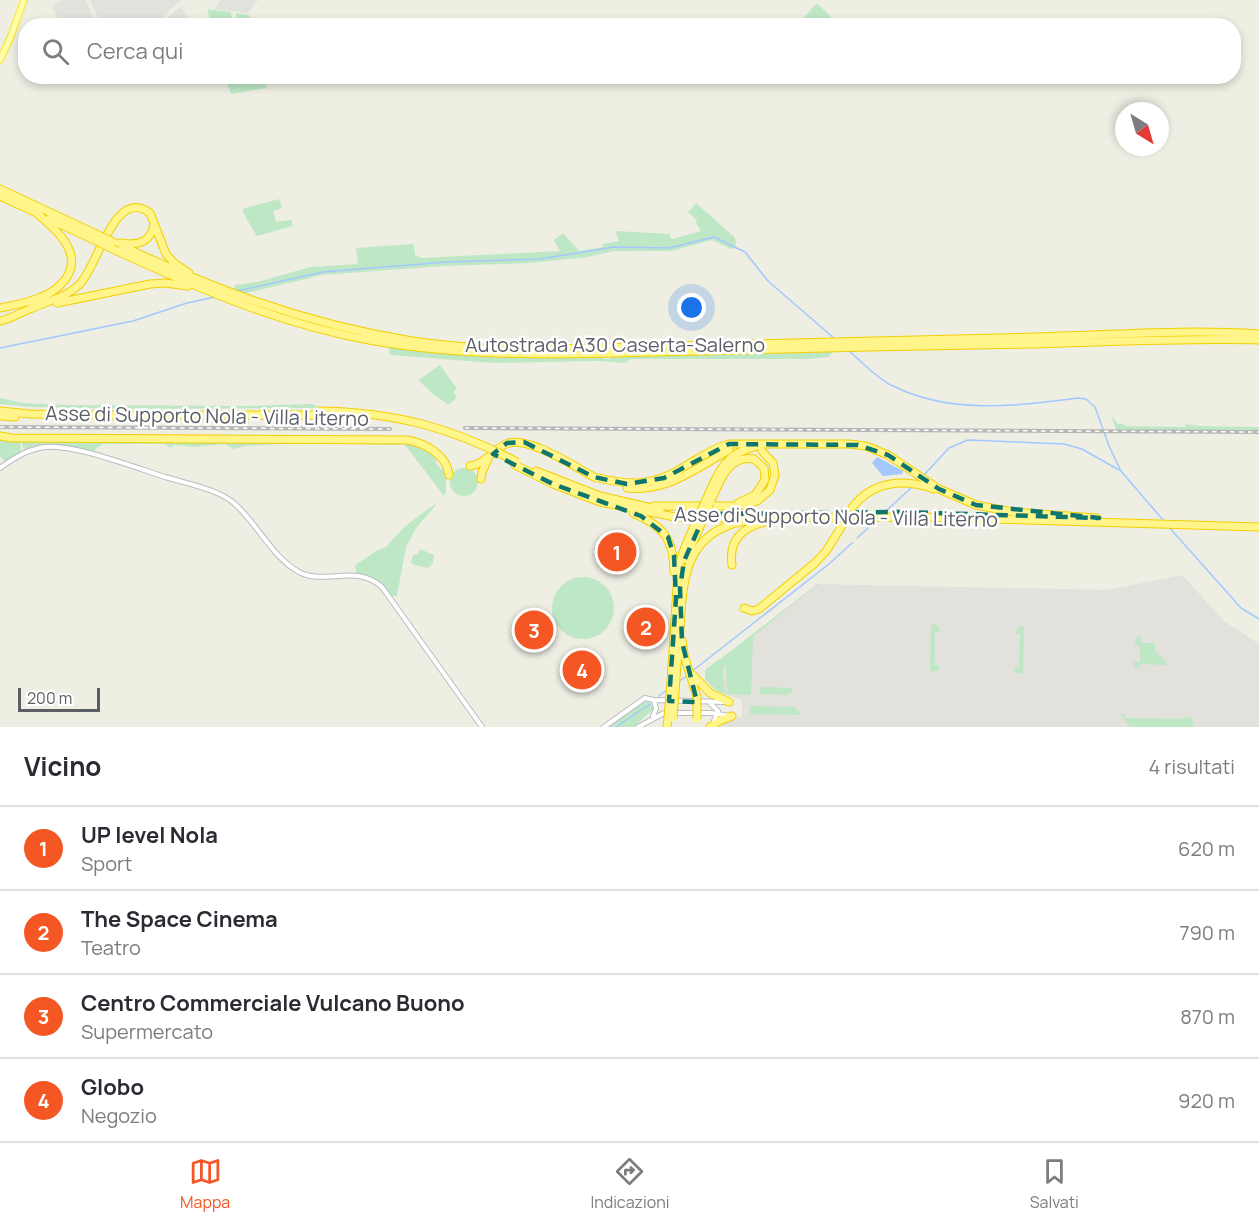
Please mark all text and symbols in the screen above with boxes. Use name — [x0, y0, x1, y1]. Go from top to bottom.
search box — [18, 18, 1241, 84]
icon: search — [39, 35, 72, 68]
text: Cerca qui — [87, 36, 183, 66]
north arrow — [1115, 102, 1169, 156]
your location — [677, 293, 706, 322]
street label: Autostrada A30 Caserta-Salerno — [465, 331, 765, 358]
street label: Asse di Supporto Nola - Villa Literno — [45, 399, 369, 432]
street label: Asse di Supporto Nola - Villa Literno — [674, 500, 998, 533]
pin: 1 — [598, 530, 636, 574]
pin: 2 — [626, 604, 666, 650]
pin: 3 — [514, 608, 554, 652]
pin: 4 — [562, 648, 602, 692]
scale bar — [18, 685, 100, 712]
text: 200 m — [27, 687, 72, 709]
text: Vicino — [24, 748, 101, 784]
text: 4 risultati — [1148, 753, 1235, 780]
text: UP level Nola — [81, 820, 218, 850]
text: 1 — [39, 835, 48, 862]
text: 620 m — [1178, 835, 1235, 862]
text: Sport — [81, 850, 132, 877]
text: The Space Cinema — [81, 904, 278, 934]
text: 2 — [38, 919, 49, 946]
text: 790 m — [1179, 919, 1235, 946]
text: Teatro — [81, 934, 141, 961]
text: Centro Commerciale Vulcano Buono — [81, 988, 465, 1018]
text: 3 — [38, 1003, 49, 1030]
text: 870 m — [1180, 1003, 1235, 1030]
text: Supermercato — [81, 1018, 213, 1045]
text: Globo — [81, 1072, 144, 1102]
text: 4 — [37, 1087, 50, 1114]
text: 920 m — [1178, 1087, 1235, 1114]
text: Negozio — [81, 1102, 157, 1129]
tab: Mappa — [180, 1155, 230, 1213]
tab: Indicazioni — [590, 1155, 669, 1213]
tab: Salvati — [1030, 1155, 1079, 1213]

